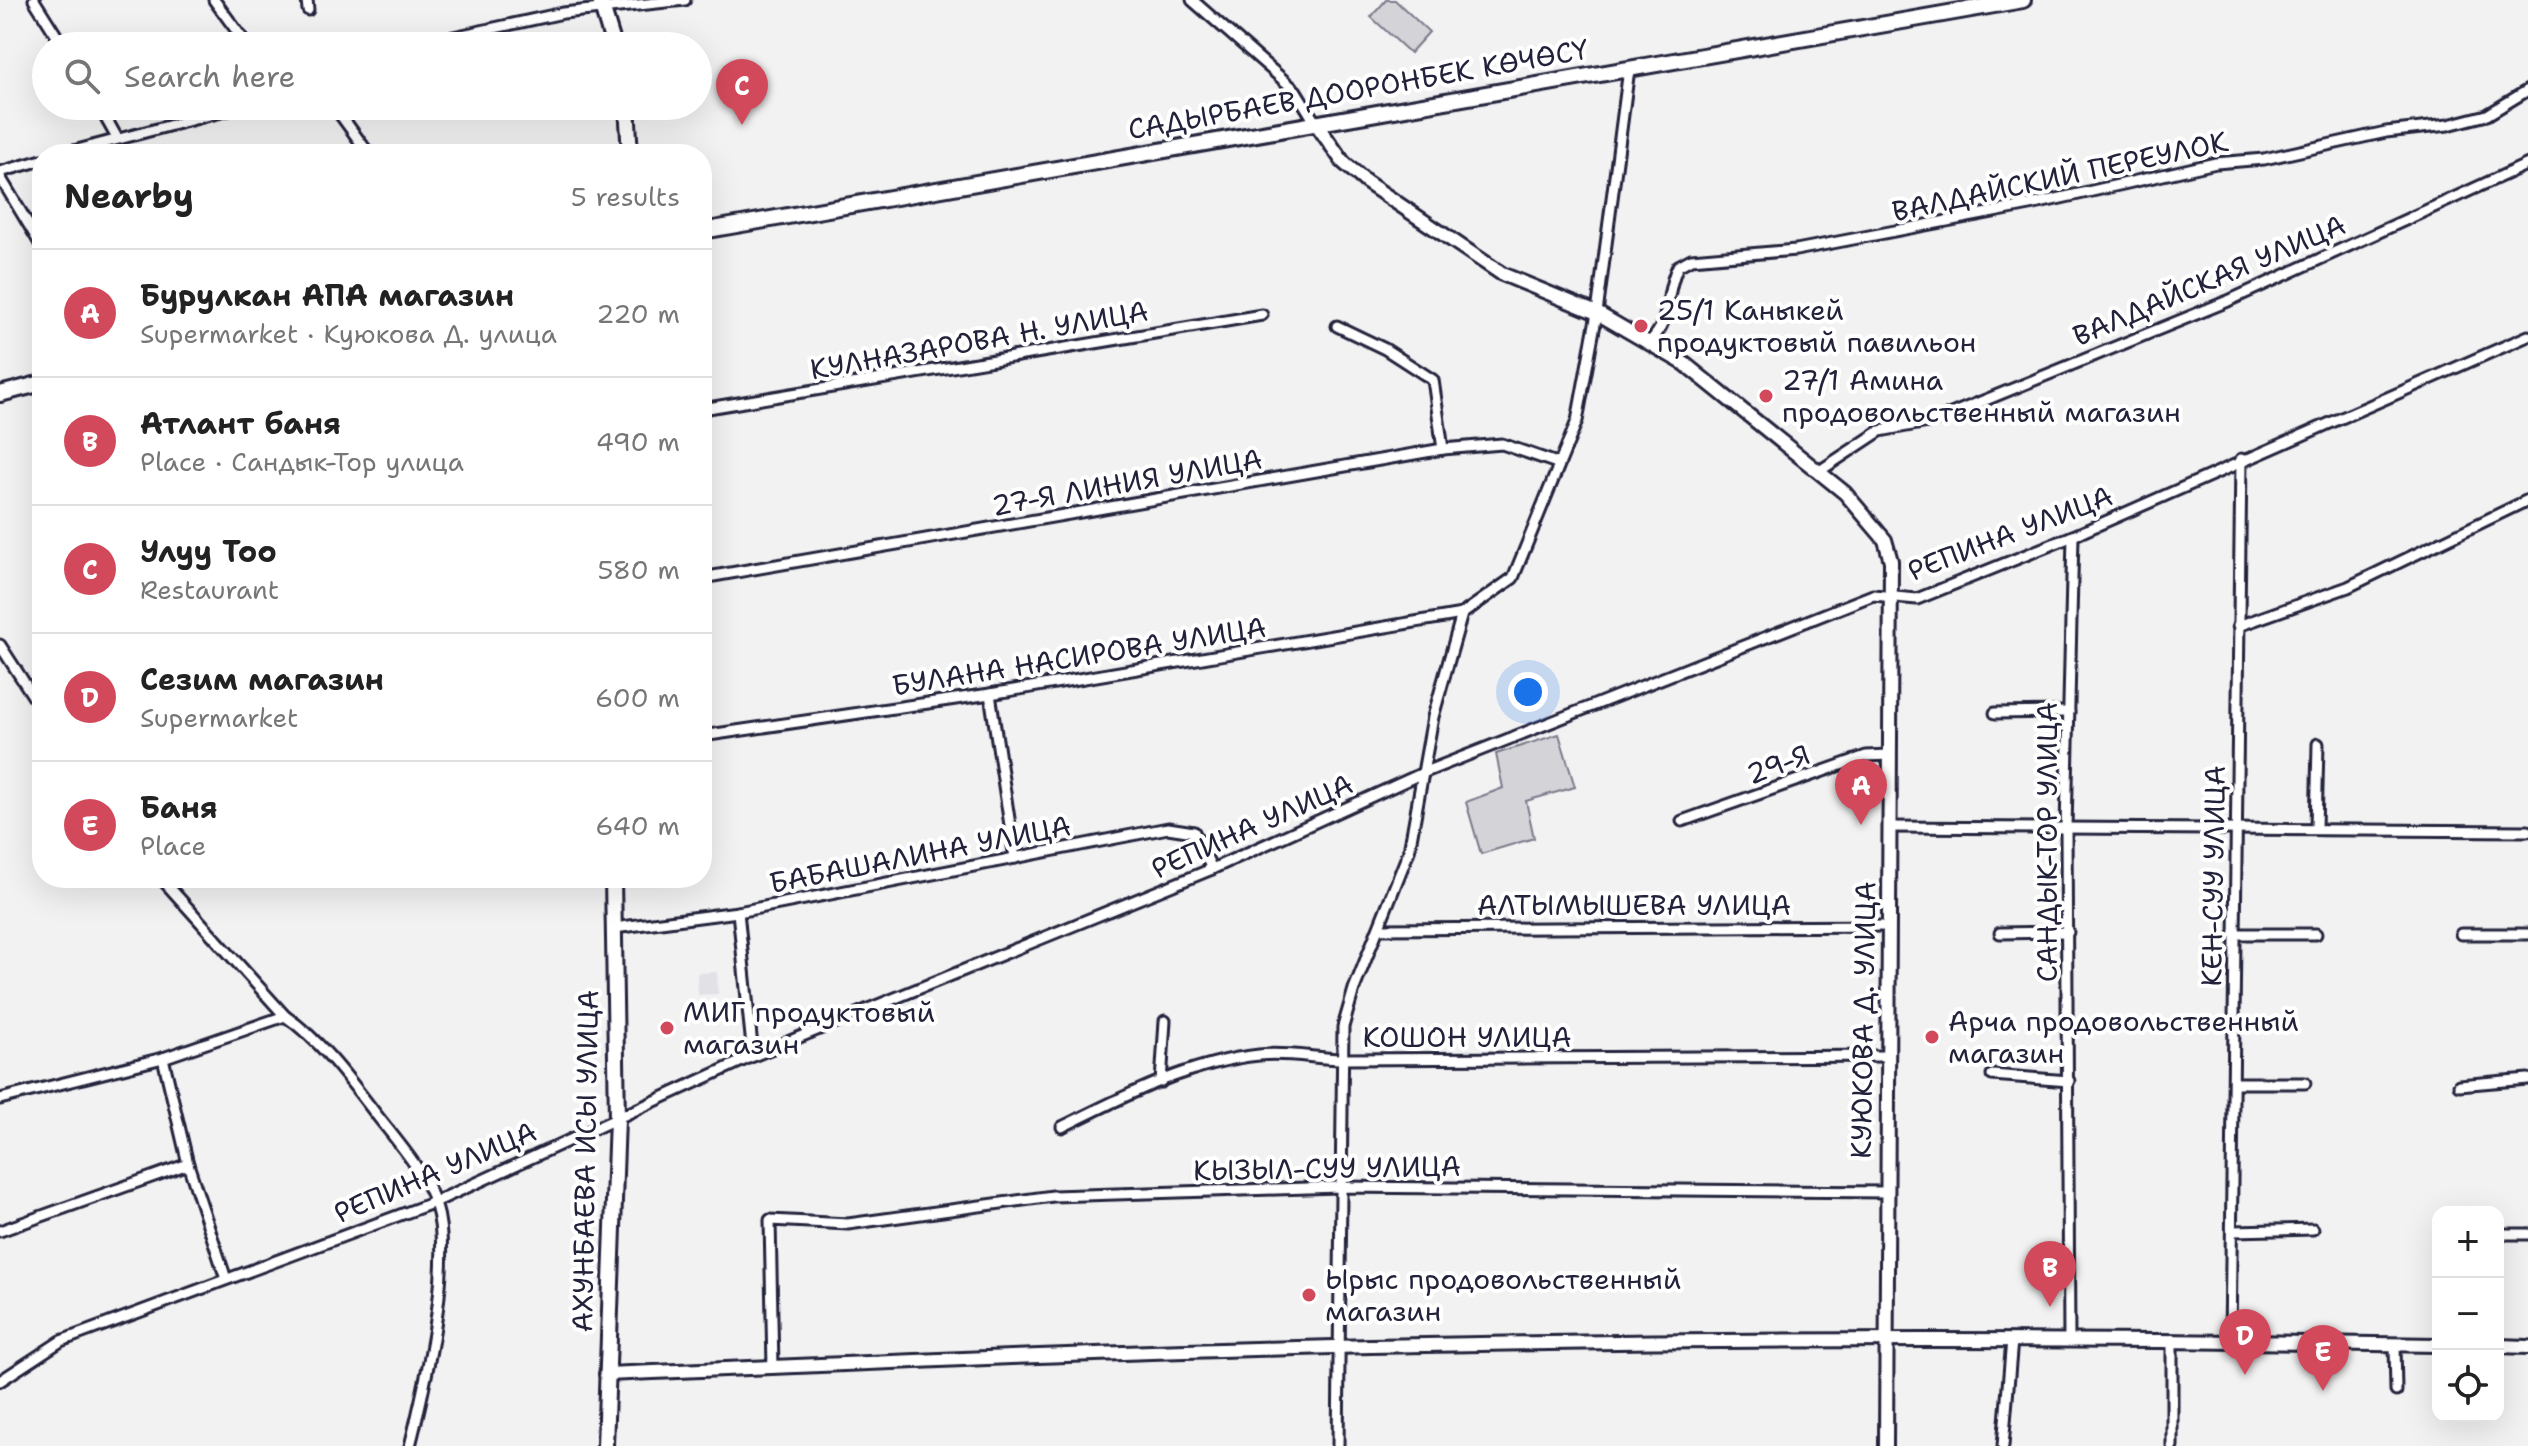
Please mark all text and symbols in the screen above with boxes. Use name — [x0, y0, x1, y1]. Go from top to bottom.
street label: САДЫРБАЕВ ДООРОНБЕК КӨЧӨСҮ — [1125, 30, 1591, 148]
search box — [32, 32, 712, 120]
icon: search — [60, 54, 104, 98]
text: Search here — [124, 56, 295, 97]
pin: C — [716, 59, 768, 125]
street label: ВАЛДАЙСКИЙ ПЕРЕУЛОК — [1889, 122, 2231, 230]
text: Nearby — [64, 173, 194, 219]
text: 5 results — [571, 179, 680, 214]
street label: ВАЛДАЙСКАЯ УЛИЦА — [2067, 205, 2351, 355]
text: Бурулкан АПА магазин — [140, 275, 514, 316]
place label: 25/1 Каныкей продуктовый павильон — [1657, 291, 1976, 361]
street label: КУЛНАЗАРОВА Н. УЛИЦА — [807, 292, 1151, 388]
text: A — [80, 296, 100, 331]
text: 220 m — [596, 296, 680, 331]
text: Supermarket · Куюкова Д. улица — [140, 316, 557, 351]
marker: 25/1 Каныкей продуктовый павильон — [1632, 317, 1650, 335]
place label: 27/1 Амина продовольственный магазин — [1782, 361, 2181, 431]
marker: 27/1 Амина продовольственный магазин — [1757, 387, 1775, 405]
text: Атлант баня — [140, 403, 341, 444]
text: B — [82, 424, 98, 459]
text: 490 m — [596, 424, 680, 459]
street label: 27-Я ЛИНИЯ УЛИЦА — [989, 440, 1265, 524]
text: Place · Сандык-Тор улица — [140, 444, 464, 479]
street label: РЕПИНА УЛИЦА — [1902, 476, 2118, 590]
text: Улуу Тоо — [140, 531, 277, 572]
text: C — [82, 552, 98, 587]
text: 580 m — [598, 552, 680, 587]
text: Restaurant — [140, 572, 279, 607]
street label: БУЛАНА НАСИРОВА УЛИЦА — [889, 608, 1269, 704]
text: Сезим магазин — [140, 659, 384, 700]
your location — [1508, 672, 1548, 712]
text: D — [81, 680, 99, 715]
text: 600 m — [595, 680, 680, 715]
text: Supermarket — [140, 700, 298, 735]
street label: САНДЫК-ТОР УЛИЦА — [2028, 702, 2066, 982]
street label: 29-Я — [1741, 735, 1815, 793]
pin: A — [1835, 759, 1887, 825]
street label: РЕПИНА УЛИЦА — [1145, 765, 1359, 887]
street label: КЕН-СУУ УЛИЦА — [2192, 765, 2234, 987]
text: Баня — [140, 787, 218, 828]
street label: БАБАШАЛИНА УЛИЦА — [766, 806, 1074, 902]
text: E — [81, 808, 99, 843]
text: 640 m — [595, 808, 680, 843]
text: Place — [140, 828, 206, 863]
street label: КУЮКОВА Д. УЛИЦА — [1842, 881, 1884, 1159]
street label: АЛТЫМЫШЕВА УЛИЦА — [1477, 886, 1791, 924]
street label: АХУНБАЕВА ИСЫ УЛИЦА — [563, 989, 607, 1333]
place label: МИГ продуктовый магазин — [683, 993, 935, 1063]
place label: Арча продовольственный магазин — [1948, 1002, 2299, 1072]
street label: КОШОН УЛИЦА — [1362, 1018, 1572, 1056]
marker: МИГ продуктовый магазин — [658, 1019, 676, 1037]
marker: Арча продовольственный магазин — [1923, 1028, 1941, 1046]
street label: РЕПИНА УЛИЦА — [328, 1112, 542, 1232]
street label: КЫЗЫЛ-СУУ УЛИЦА — [1193, 1147, 1461, 1189]
map controls — [2432, 1206, 2504, 1422]
button: + — [2432, 1206, 2504, 1278]
pin: B — [2024, 1241, 2076, 1307]
place label: Ырыс продовольственный магазин — [1325, 1260, 1681, 1330]
button: − — [2432, 1278, 2504, 1350]
marker: Ырыс продовольственный магазин — [1300, 1286, 1318, 1304]
pin: D — [2219, 1309, 2271, 1375]
pin: E — [2297, 1325, 2349, 1391]
button: locate — [2432, 1350, 2504, 1422]

